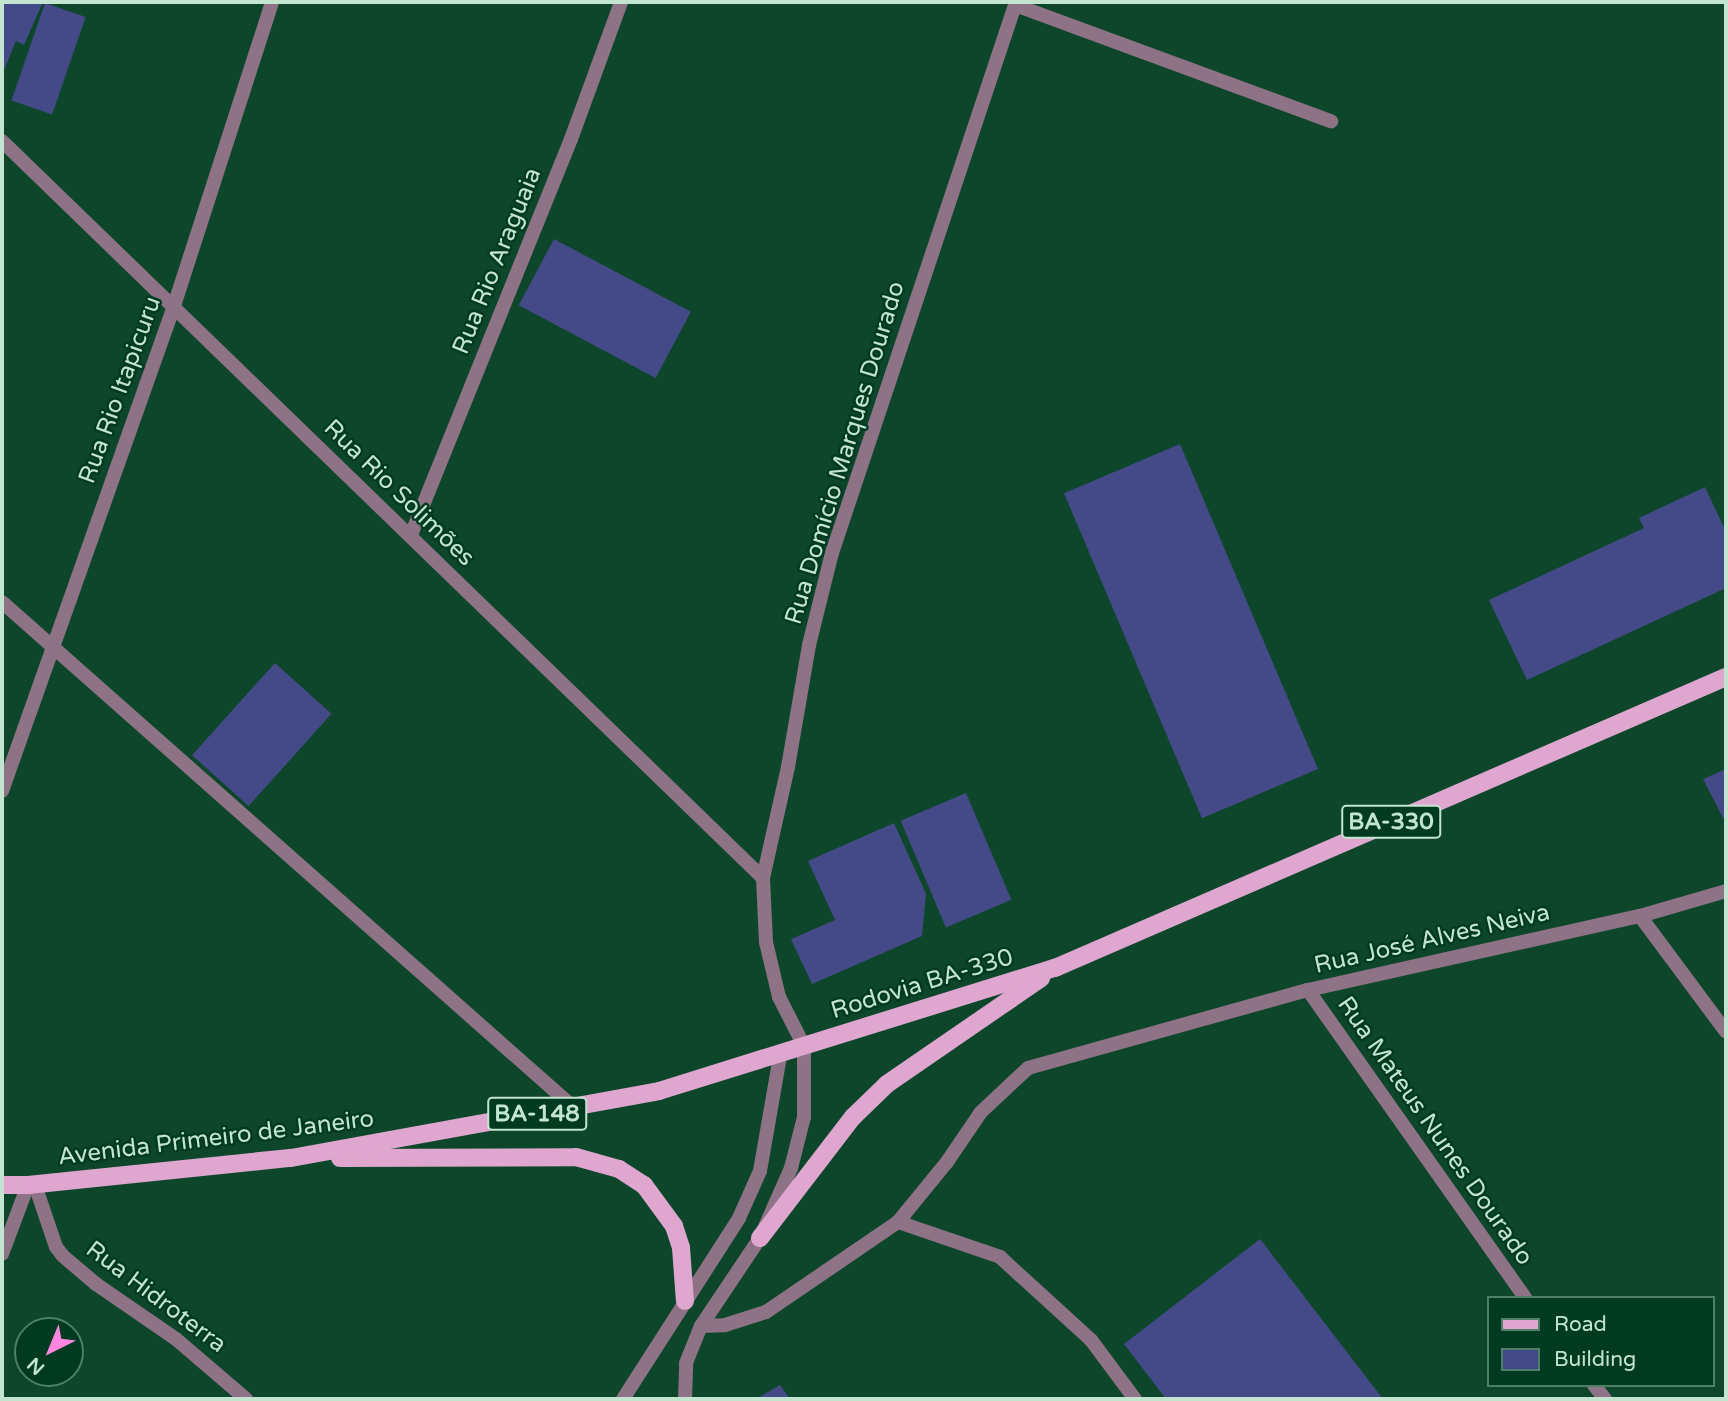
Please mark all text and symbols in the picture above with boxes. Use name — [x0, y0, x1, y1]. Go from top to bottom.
street label: Rua Rio Araguaia — [446, 164, 548, 358]
street label: Rua Domício Marques Dourado — [779, 278, 911, 628]
street label: Rua Rio Itapicuru — [73, 293, 167, 487]
street label: Rua Rio Solimões — [318, 414, 480, 572]
road number: BA-330 — [1340, 802, 1442, 842]
street label: Rua José Alves Neiva — [1311, 898, 1553, 980]
street label: Rodovia BA-330 — [827, 943, 1017, 1025]
street label: Rua Mateus Nunes Dourado — [1331, 991, 1539, 1271]
road number: BA-148 — [486, 1094, 588, 1134]
street label: Avenida Primeiro de Janeiro — [56, 1104, 376, 1172]
street label: Rua Hidroterra — [80, 1235, 232, 1359]
legend — [1486, 1296, 1714, 1387]
text: Road — [1554, 1312, 1607, 1337]
north arrow — [14, 1317, 84, 1387]
text: Building — [1554, 1347, 1636, 1372]
text: N — [23, 1353, 49, 1379]

